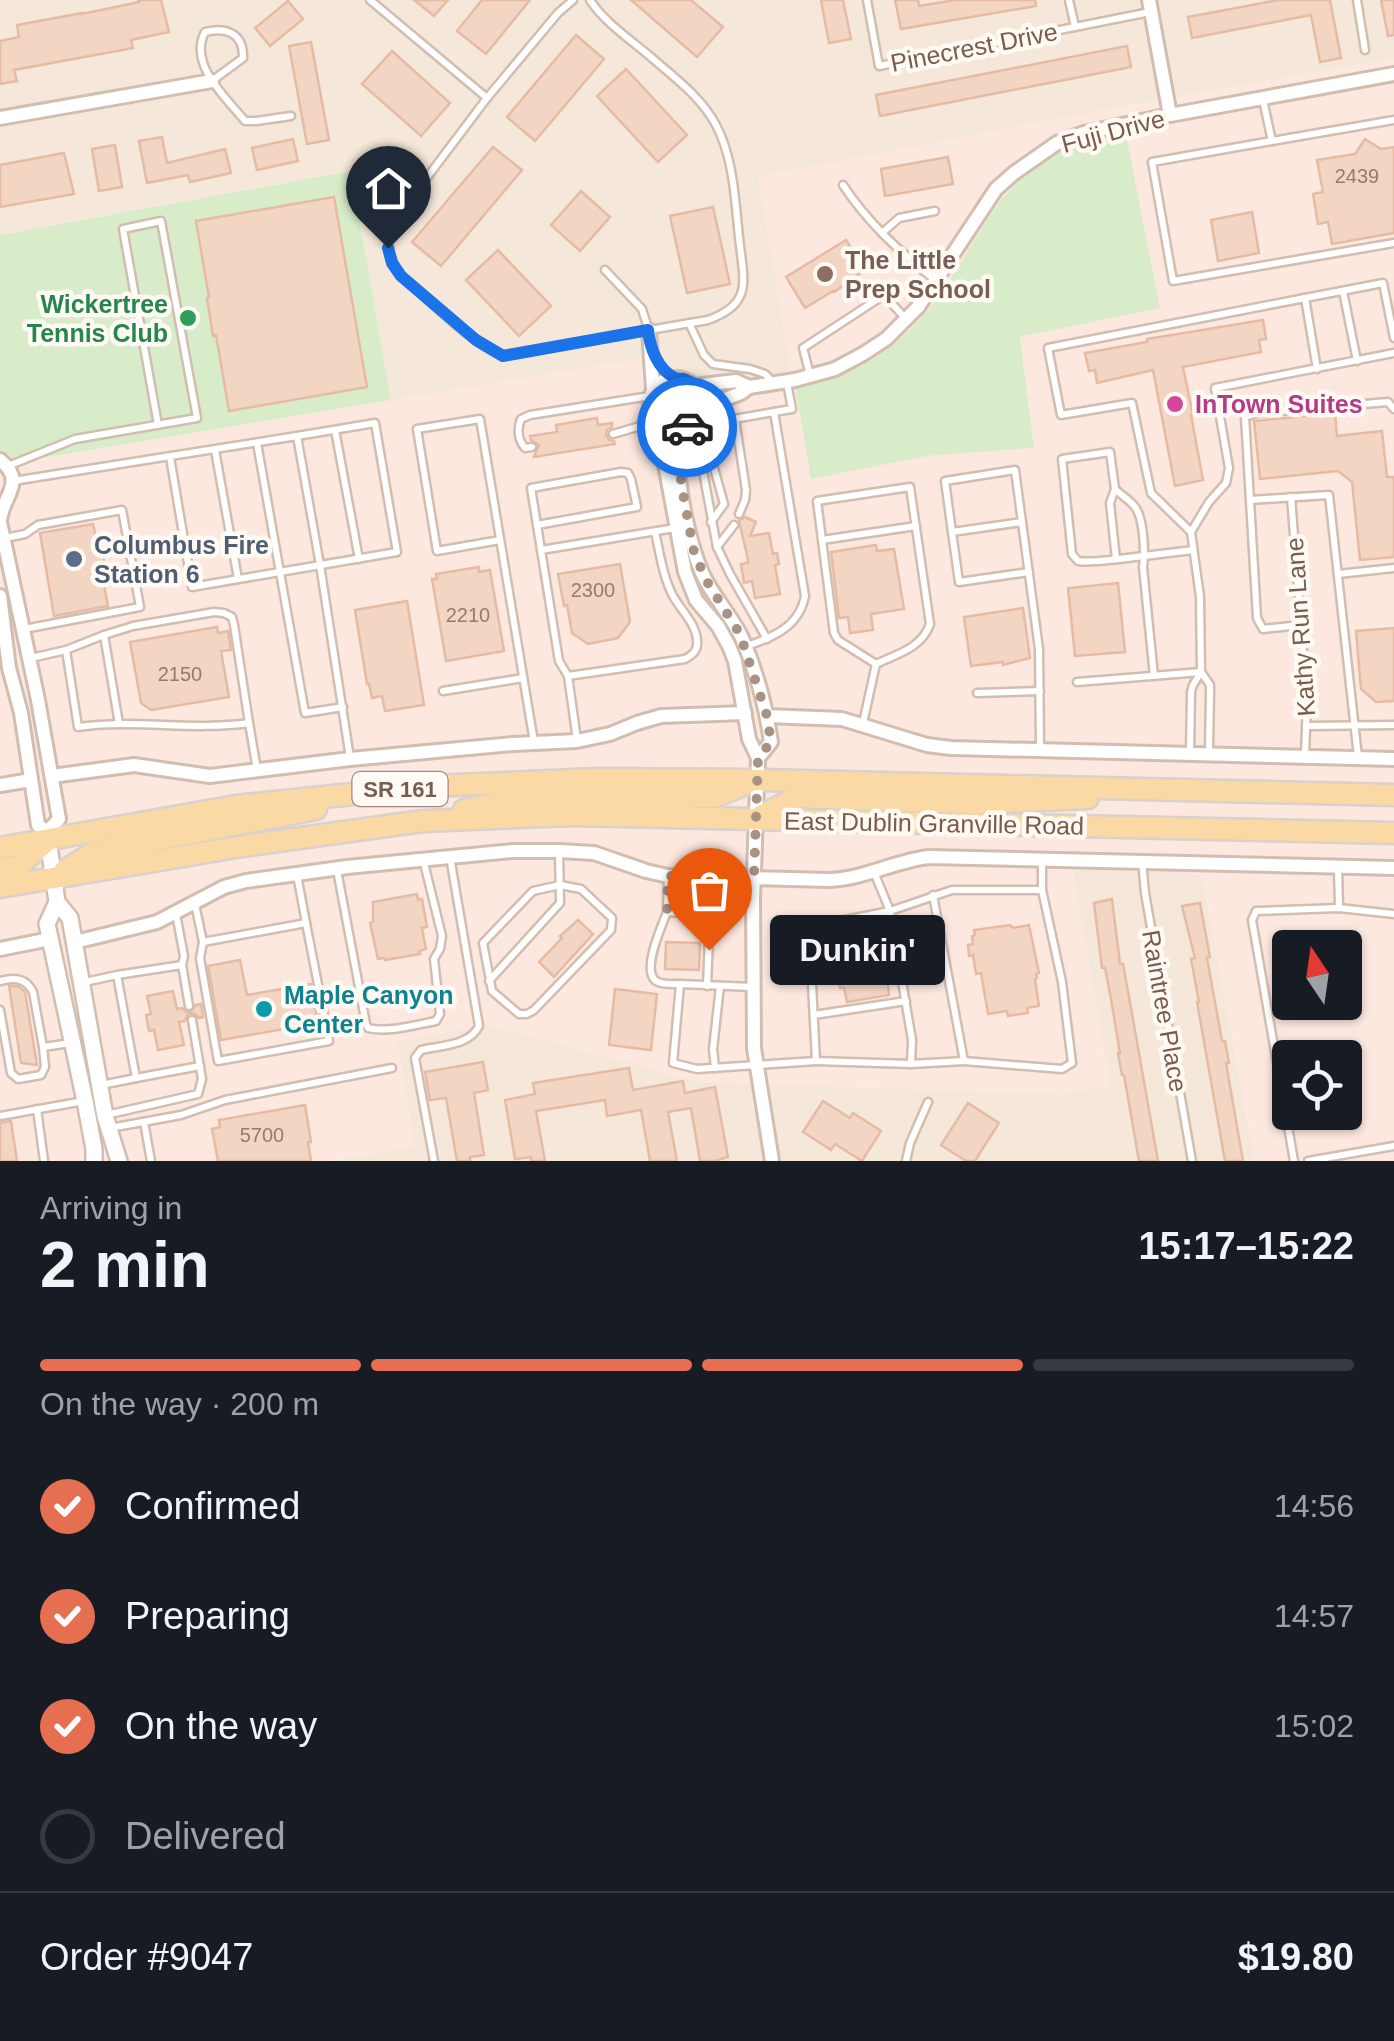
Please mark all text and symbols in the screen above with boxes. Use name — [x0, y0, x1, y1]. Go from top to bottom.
street label: Pinecrest Drive — [888, 17, 1060, 77]
street label: Fuji Drive — [1058, 104, 1168, 158]
pin — [346, 146, 431, 249]
icon: home — [361, 161, 416, 216]
house number: 2439 — [1335, 165, 1379, 187]
place label: The Little Prep School — [845, 246, 991, 303]
marker: The Little Prep School — [814, 263, 836, 285]
place label: Wickertree Tennis Club — [27, 290, 168, 347]
marker: Wickertree Tennis Club — [177, 307, 199, 329]
courier — [637, 377, 737, 477]
place label: InTown Suites — [1195, 390, 1363, 418]
marker: InTown Suites — [1164, 393, 1186, 415]
icon: car — [660, 400, 715, 455]
place label: Columbus Fire Station 6 — [94, 531, 269, 588]
street label: Kathy Run Lane — [1280, 537, 1320, 717]
marker: Columbus Fire Station 6 — [63, 548, 85, 570]
house number: 2300 — [571, 579, 615, 601]
house number: 2210 — [446, 604, 490, 626]
house number: 2150 — [158, 663, 202, 685]
road number: SR 161 — [352, 772, 448, 806]
street label: East Dublin Granville Road — [784, 806, 1084, 840]
pin — [667, 848, 752, 951]
icon: bag — [682, 863, 737, 918]
callout: Dunkin' — [769, 915, 944, 985]
street label: Raintree Place — [1137, 928, 1193, 1094]
north arrow — [1272, 930, 1362, 1020]
map controls — [1272, 930, 1362, 1130]
text: Dunkin' — [799, 932, 916, 968]
place label: Maple Canyon Center — [284, 981, 453, 1038]
marker: Maple Canyon Center — [253, 998, 275, 1020]
button: locate — [1272, 1040, 1362, 1130]
house number: 5700 — [240, 1124, 284, 1146]
text: Arriving in — [40, 1190, 182, 1226]
text: 15:17–15:22 — [1138, 1225, 1354, 1267]
text: 2 min — [40, 1228, 210, 1301]
text: On the way · 200 m — [40, 1386, 319, 1422]
icon: check — [40, 1479, 95, 1534]
text: Confirmed — [125, 1485, 300, 1527]
text: 14:56 — [1274, 1488, 1354, 1524]
icon: check — [40, 1589, 95, 1644]
text: Preparing — [125, 1595, 290, 1637]
text: 14:57 — [1274, 1598, 1354, 1634]
icon: check — [40, 1699, 95, 1754]
text: On the way — [125, 1705, 317, 1747]
text: 15:02 — [1274, 1708, 1354, 1744]
text: Delivered — [125, 1815, 286, 1857]
text: Order #9047 — [40, 1936, 253, 1978]
text: $19.80 — [1238, 1936, 1354, 1978]

